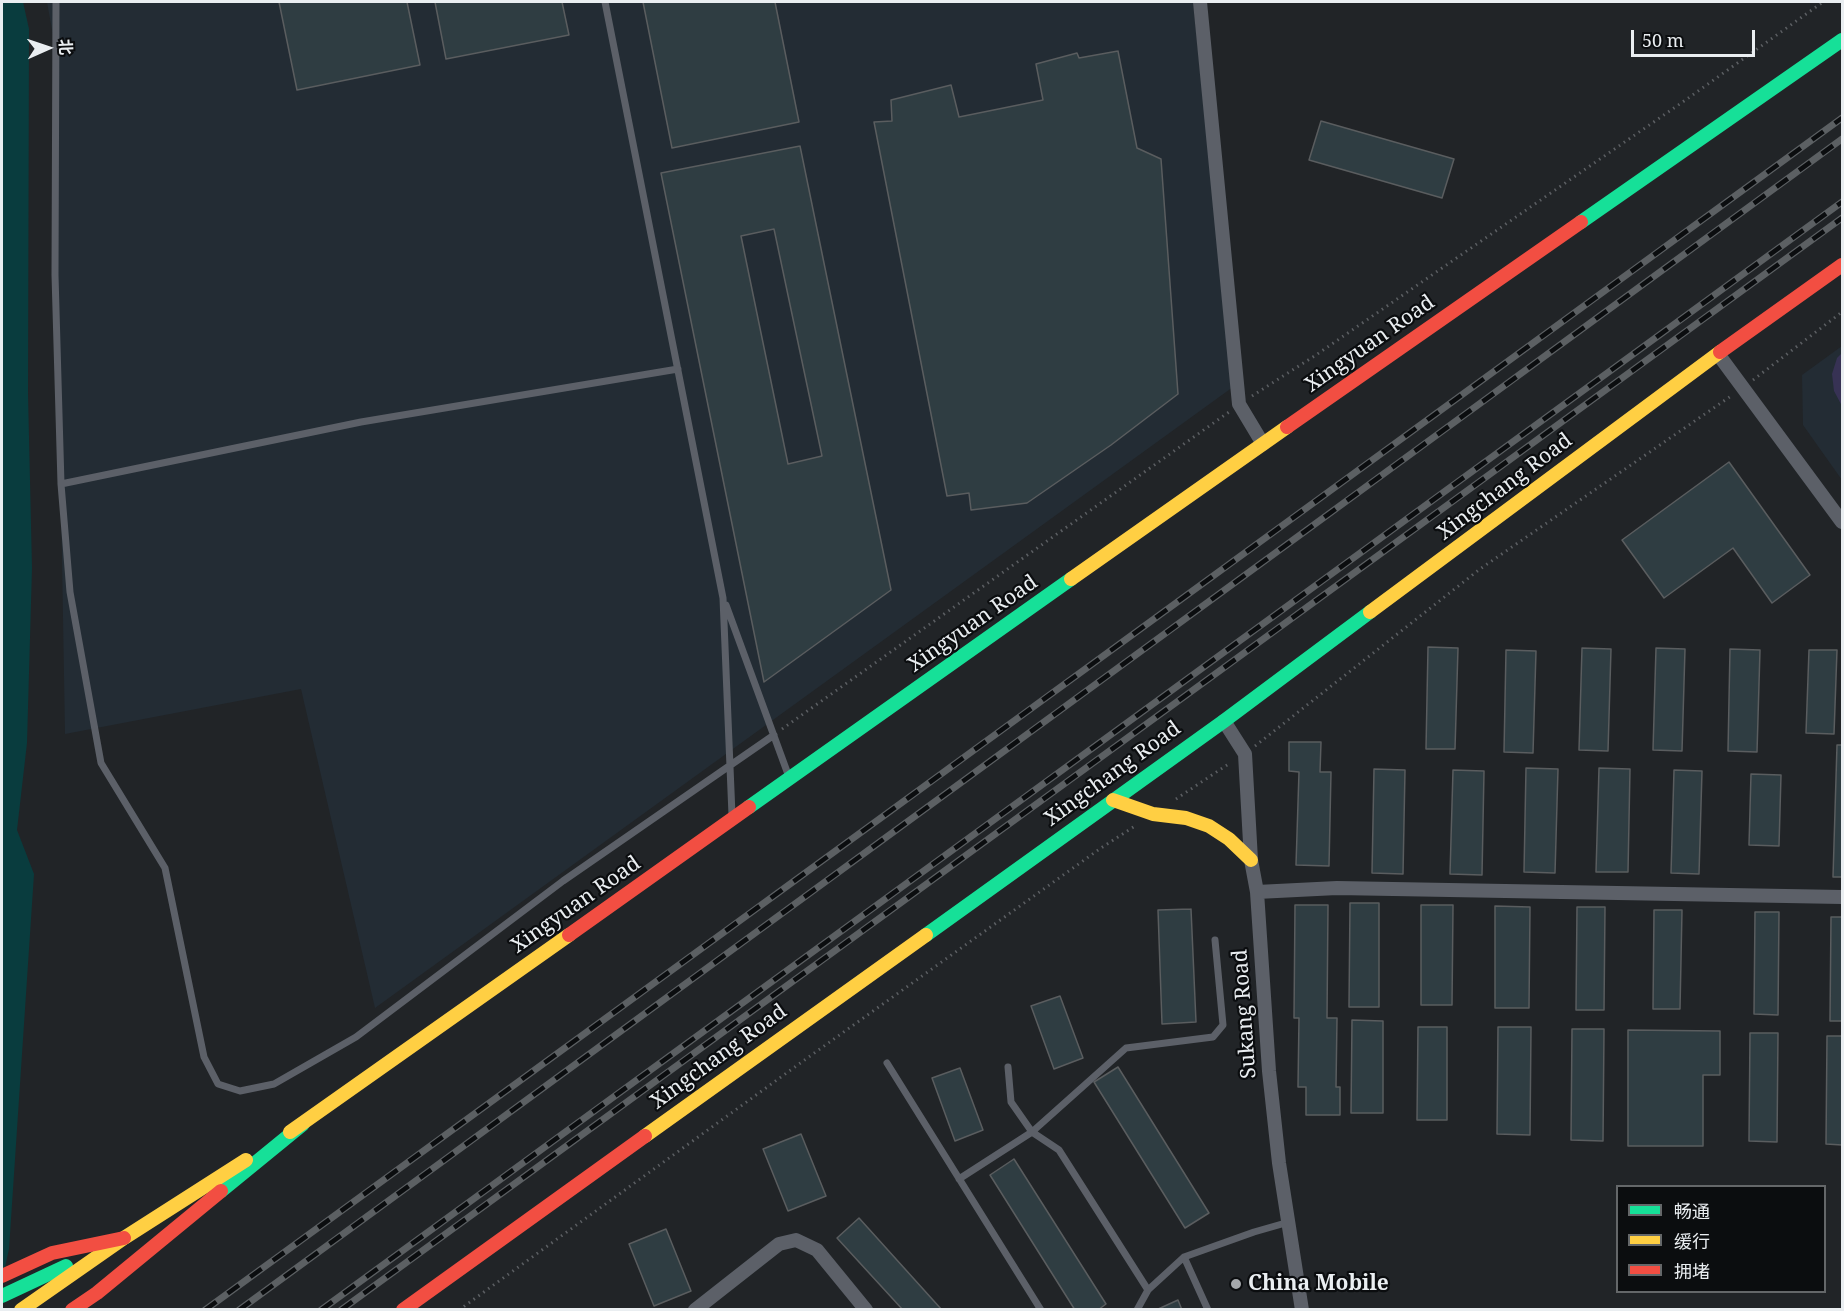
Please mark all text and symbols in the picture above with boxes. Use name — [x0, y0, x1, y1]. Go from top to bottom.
north arrow — [18, 18, 78, 78]
scale bar — [1634, 18, 1758, 56]
text: 50 m — [1642, 28, 1684, 52]
text: 北 — [55, 38, 77, 56]
street label: Xingyuan Road — [1300, 290, 1440, 398]
street label: Xingchang Road — [1433, 428, 1577, 546]
street label: Xingyuan Road — [903, 570, 1043, 678]
street label: Xingchang Road — [1040, 716, 1186, 832]
street label: Xingyuan Road — [506, 851, 646, 959]
street label: Sukang Road — [1228, 948, 1262, 1080]
street label: Xingchang Road — [646, 999, 792, 1115]
legend — [1616, 1185, 1826, 1293]
text: 畅通 — [1674, 1199, 1710, 1223]
text: 缓行 — [1674, 1229, 1710, 1253]
text: 拥堵 — [1674, 1259, 1710, 1283]
place label: China Mobile — [1248, 1271, 1389, 1297]
marker: China Mobile — [1229, 1277, 1243, 1291]

